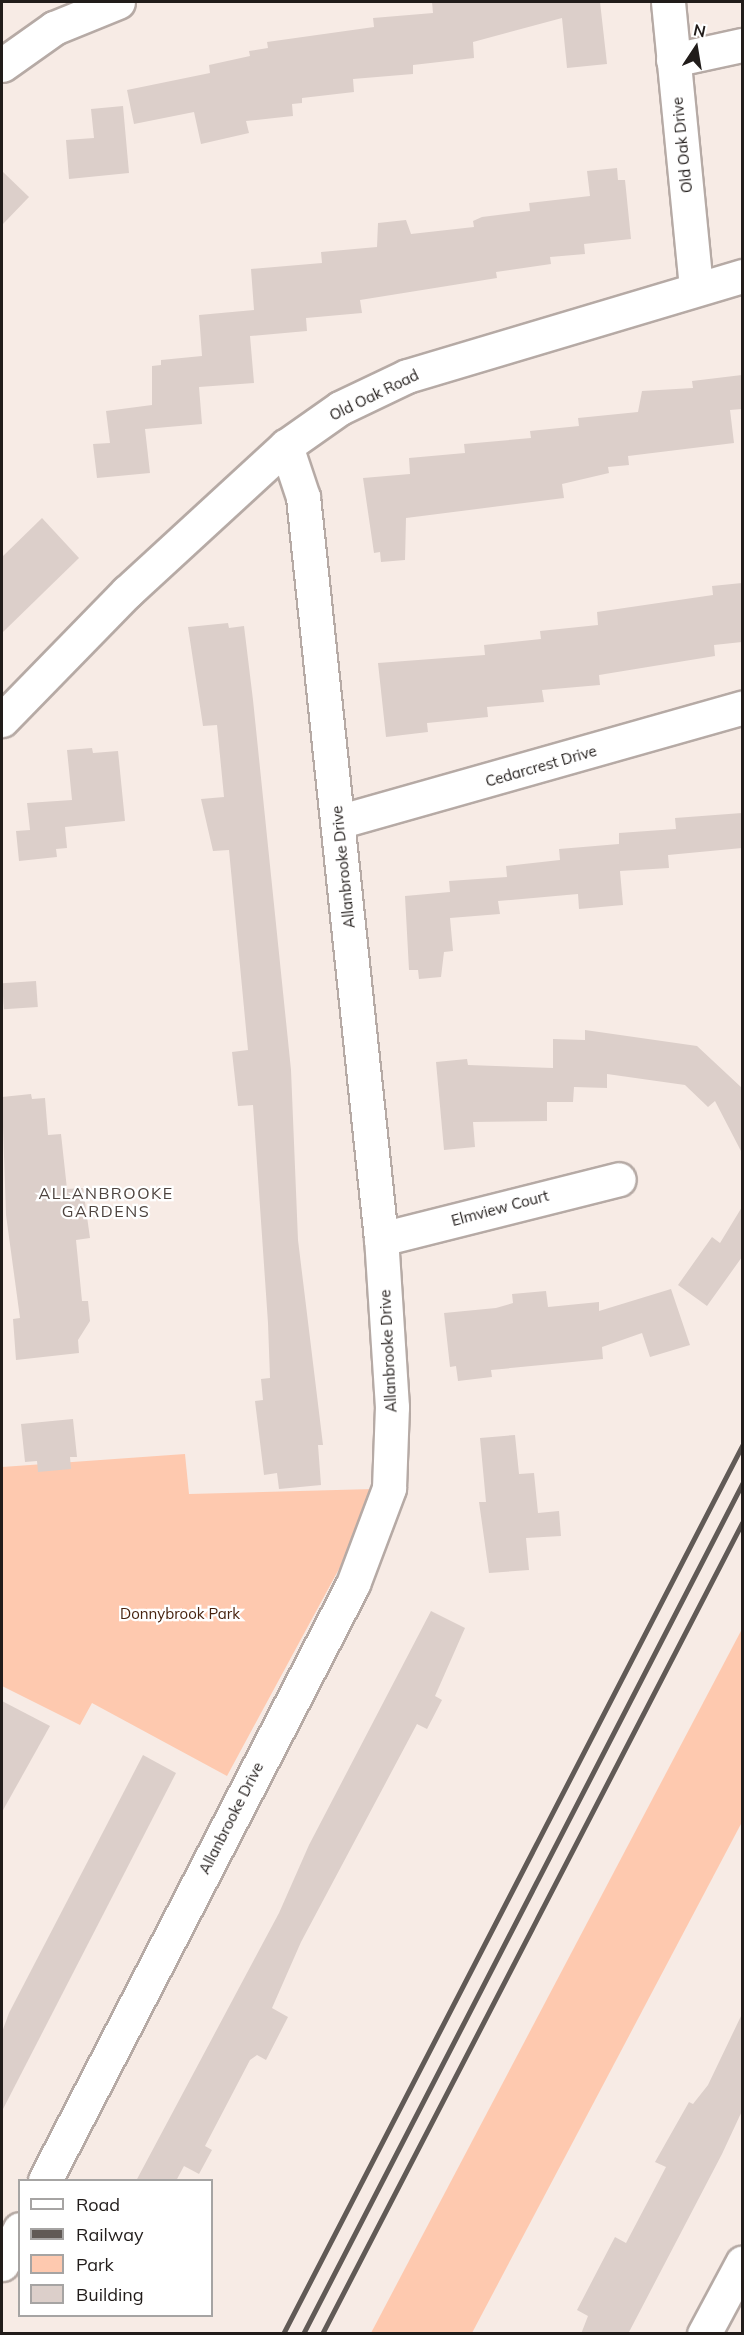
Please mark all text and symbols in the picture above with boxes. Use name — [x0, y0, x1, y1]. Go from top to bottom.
north arrow — [666, 18, 726, 78]
text: N — [692, 19, 708, 41]
street label: Old Oak Drive — [668, 96, 696, 194]
street label: Old Oak Road — [326, 366, 422, 424]
street label: Cedarcrest Drive — [483, 742, 599, 790]
street label: Allanbrooke Drive — [328, 805, 358, 929]
district label: ALLANBROOKE GARDENS — [38, 1183, 174, 1221]
street label: Elmview Court — [449, 1186, 551, 1230]
street label: Allanbrooke Drive — [376, 1289, 400, 1413]
park label: Donnybrook Park — [120, 1605, 240, 1623]
street label: Allanbrooke Drive — [195, 1759, 267, 1877]
legend — [18, 2179, 213, 2317]
text: Road — [76, 2193, 120, 2216]
text: Railway — [76, 2223, 144, 2246]
text: Park — [76, 2253, 114, 2276]
text: Building — [76, 2283, 144, 2306]

